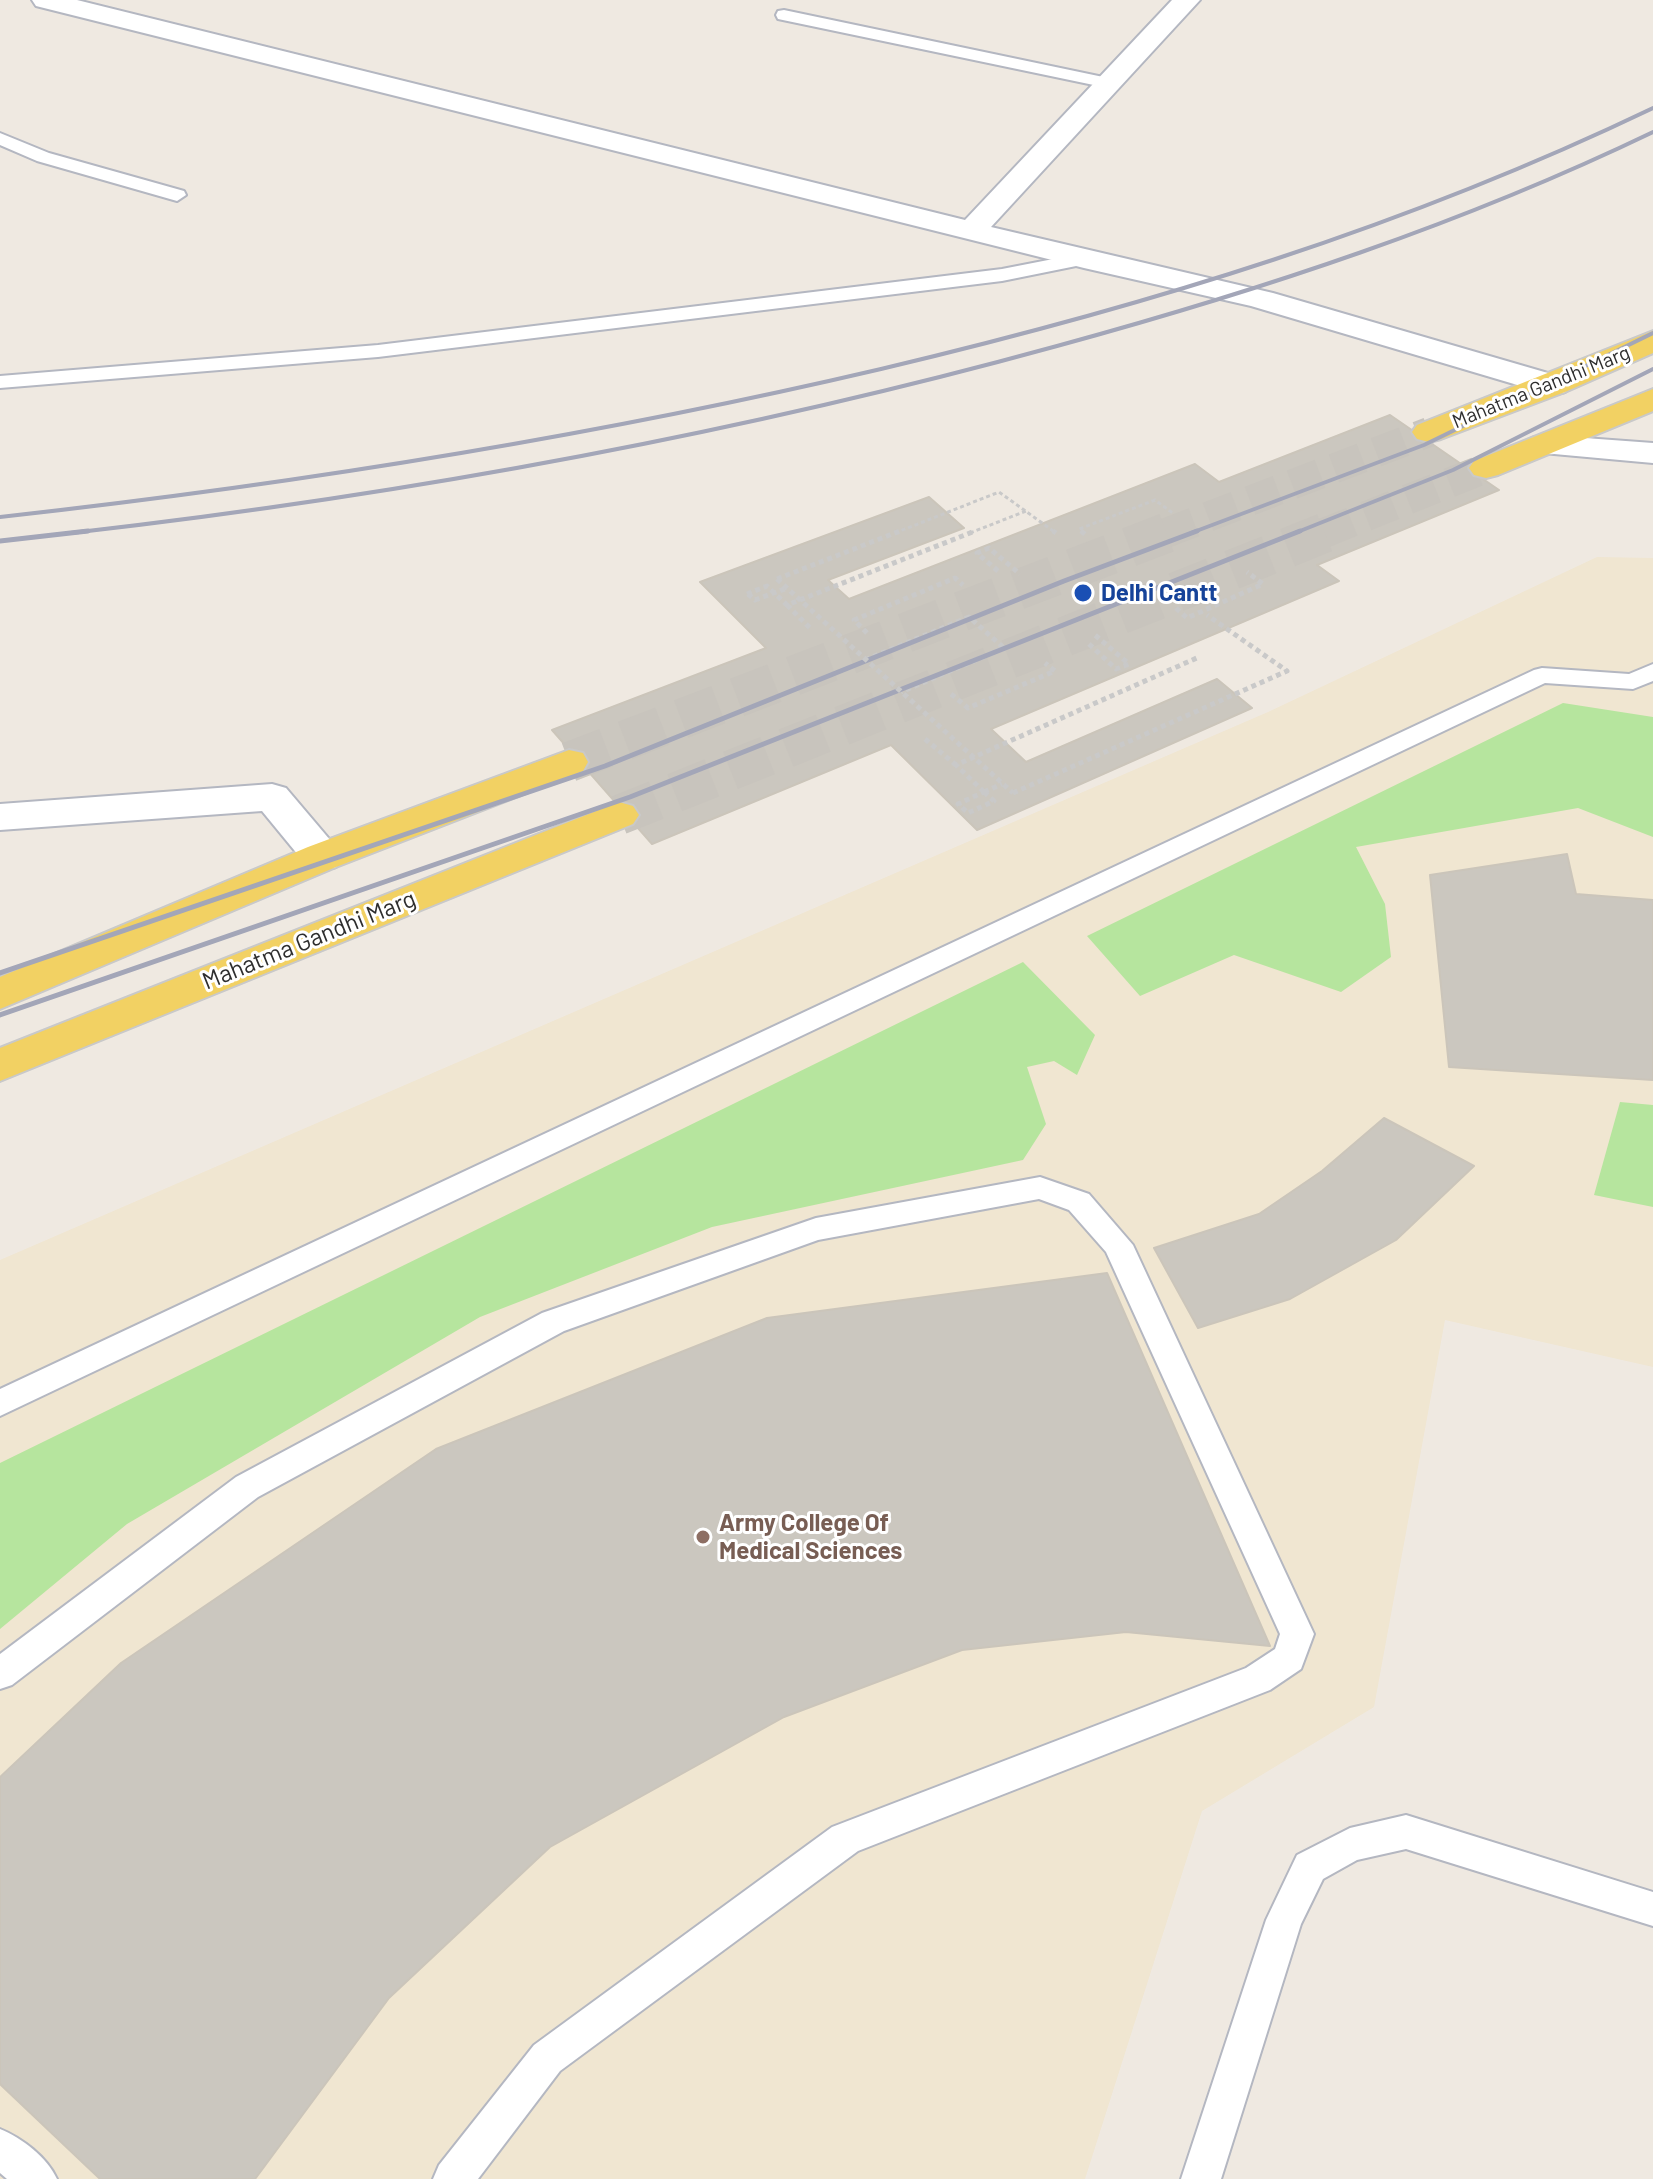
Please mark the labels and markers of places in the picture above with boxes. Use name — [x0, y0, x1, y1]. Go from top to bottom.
place label: Delhi Cantt — [1101, 579, 1217, 607]
marker: Delhi Cantt — [1072, 582, 1094, 604]
place label: Army College Of Medical Sciences — [719, 1509, 902, 1565]
marker: Army College Of Medical Sciences — [694, 1528, 712, 1546]

